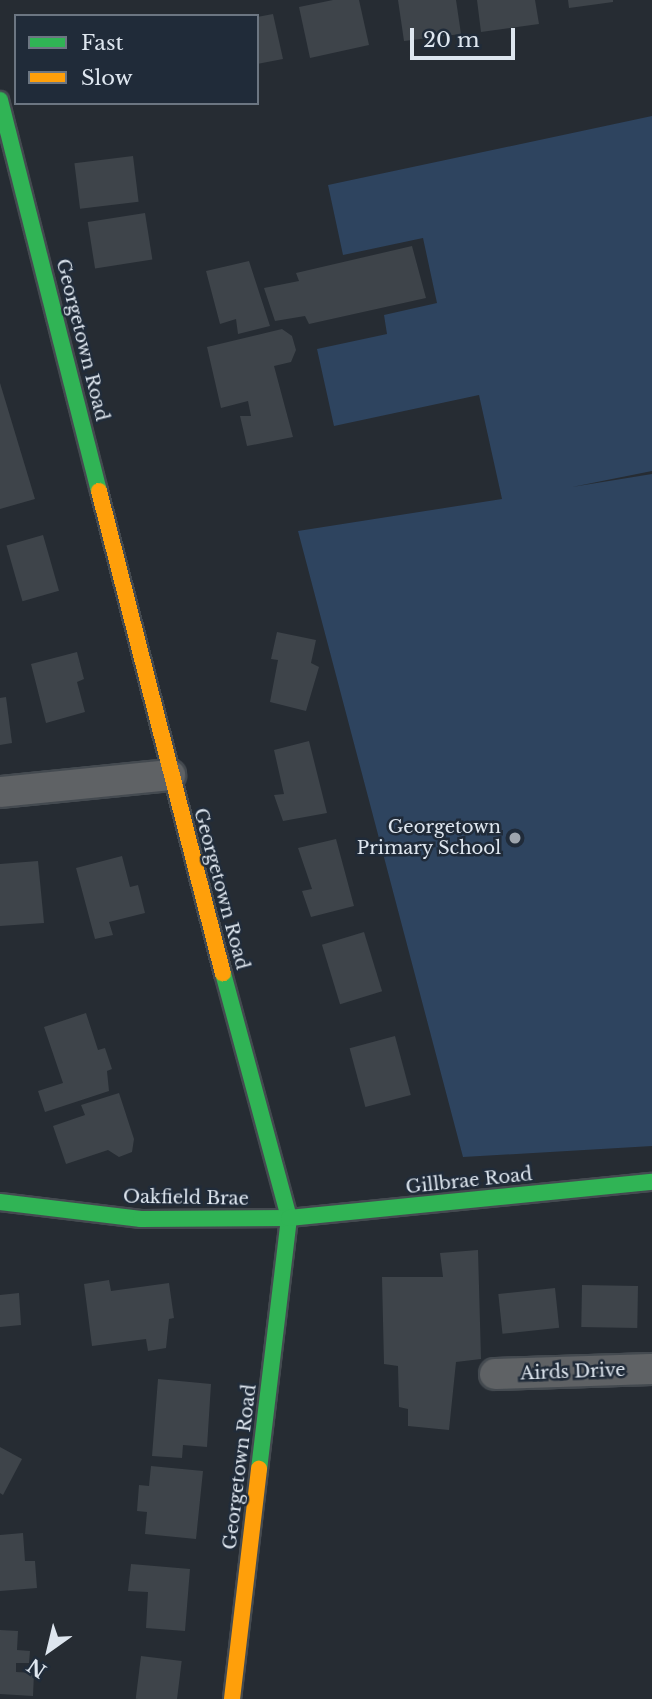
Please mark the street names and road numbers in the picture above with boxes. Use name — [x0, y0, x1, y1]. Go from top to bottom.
street label: Georgetown Road — [51, 257, 113, 423]
street label: Georgetown Road — [189, 806, 253, 972]
street label: Gillbrae Road — [405, 1164, 533, 1198]
street label: Oakfield Brae — [123, 1186, 249, 1210]
street label: Airds Drive — [520, 1359, 626, 1385]
street label: Georgetown Road — [219, 1383, 261, 1551]

